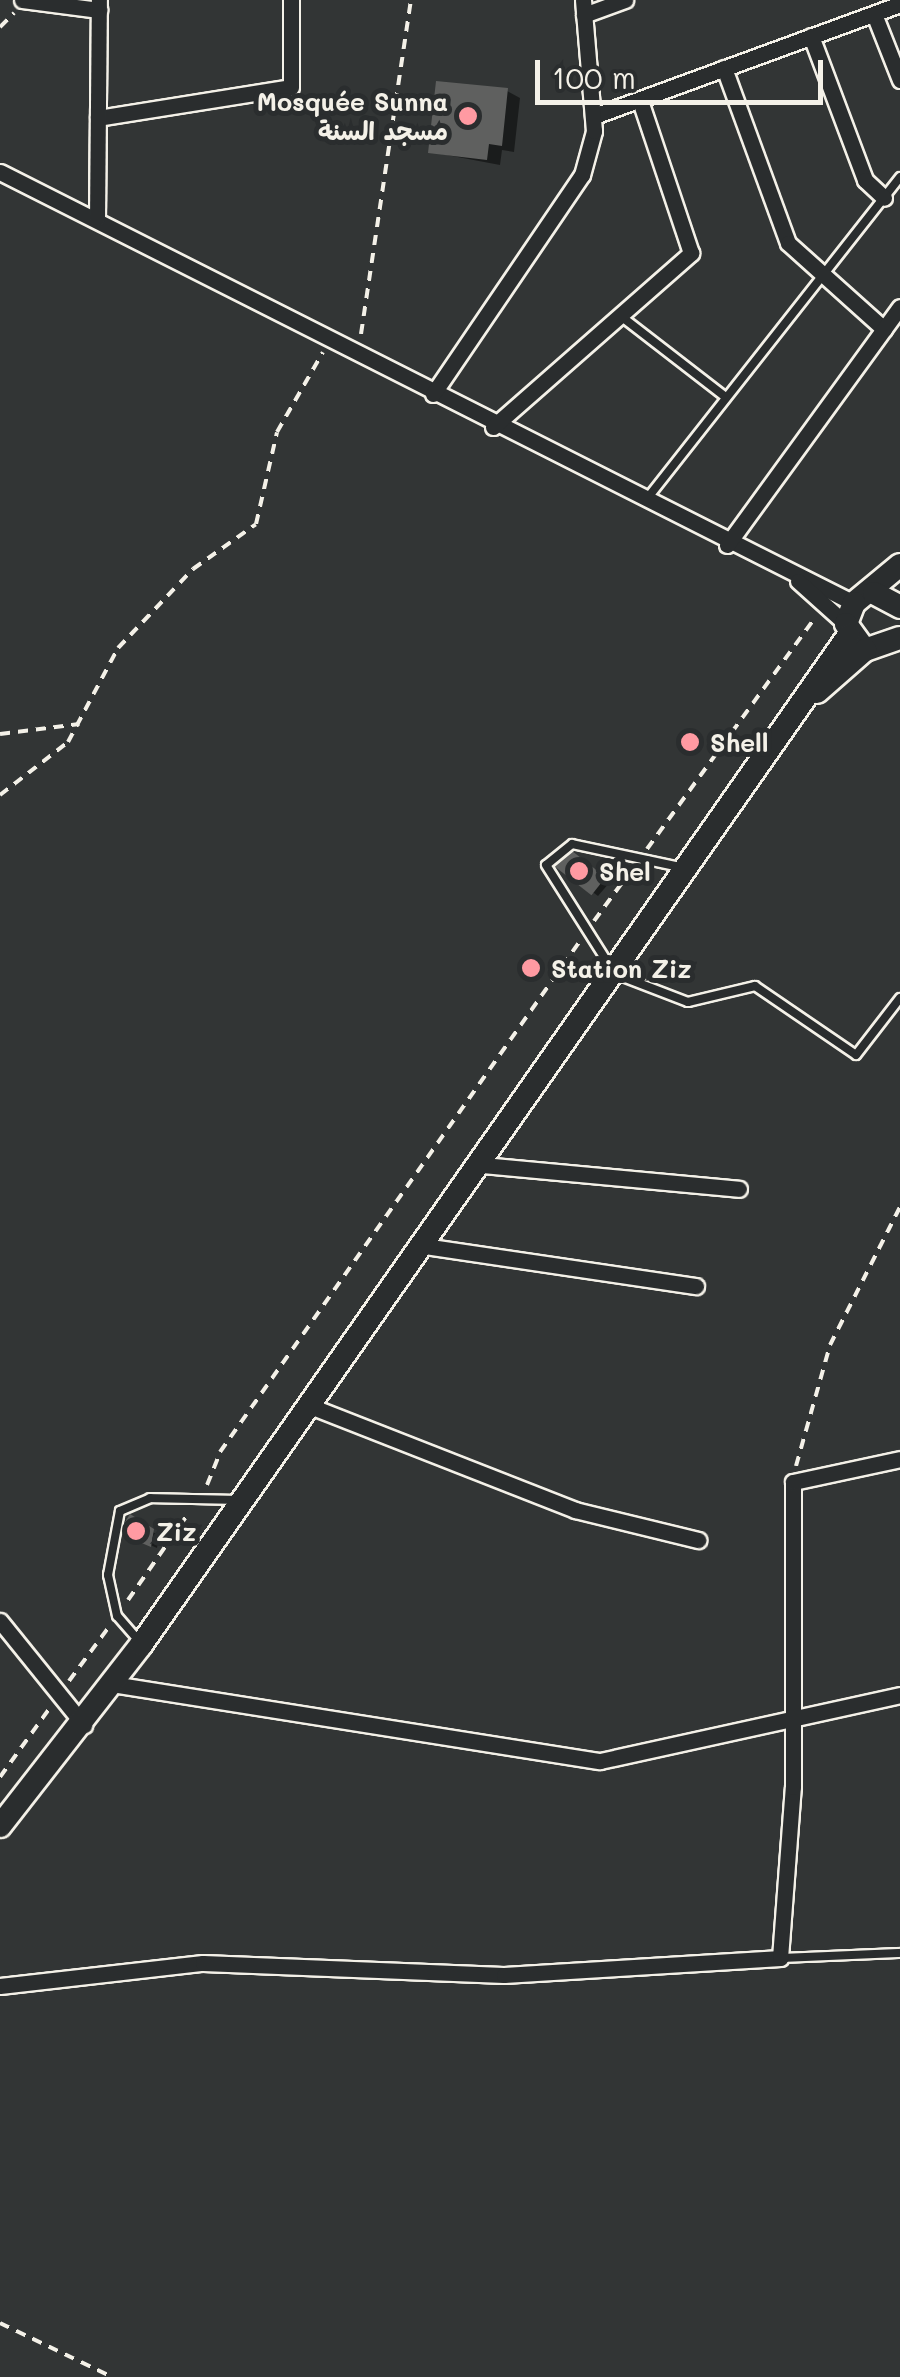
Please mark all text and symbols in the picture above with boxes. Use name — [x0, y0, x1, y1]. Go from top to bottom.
scale bar — [540, 40, 828, 102]
text: 100 m — [552, 57, 636, 97]
place label: Mosquée Sunna مسجد السنة — [257, 87, 448, 146]
marker: Mosquée Sunna مسجد السنة — [457, 105, 479, 127]
place label: Shell — [710, 727, 769, 757]
marker: Shell — [679, 731, 701, 753]
place label: Shel — [599, 856, 651, 886]
marker: Shel — [568, 860, 590, 882]
place label: Station Ziz — [551, 953, 691, 983]
marker: Station Ziz — [520, 957, 542, 979]
place label: Ziz — [156, 1516, 196, 1546]
marker: Ziz — [125, 1520, 147, 1542]

